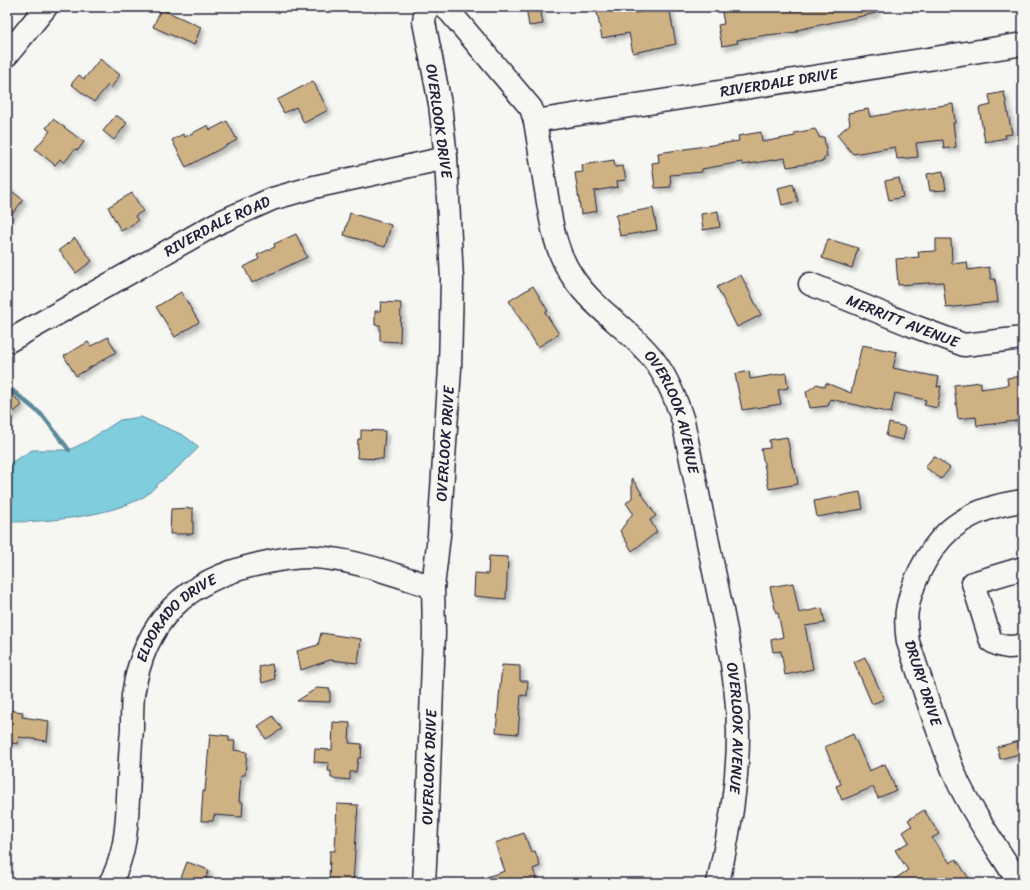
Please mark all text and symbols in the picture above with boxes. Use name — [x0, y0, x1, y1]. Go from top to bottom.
street label: RIVERDALE DRIVE — [718, 60, 842, 105]
street label: OVERLOOK DRIVE — [418, 62, 460, 182]
street label: RIVERDALE ROAD — [159, 188, 275, 264]
street label: MERRITT AVENUE — [843, 287, 964, 356]
street label: OVERLOOK AVENUE — [638, 344, 707, 478]
street label: OVERLOOK DRIVE — [428, 384, 462, 502]
street label: ELDORADO DRIVE — [128, 566, 222, 666]
street label: DRURY DRIVE — [897, 637, 950, 731]
street label: OVERLOOK AVENUE — [719, 661, 751, 797]
street label: OVERLOOK DRIVE — [414, 707, 444, 825]

